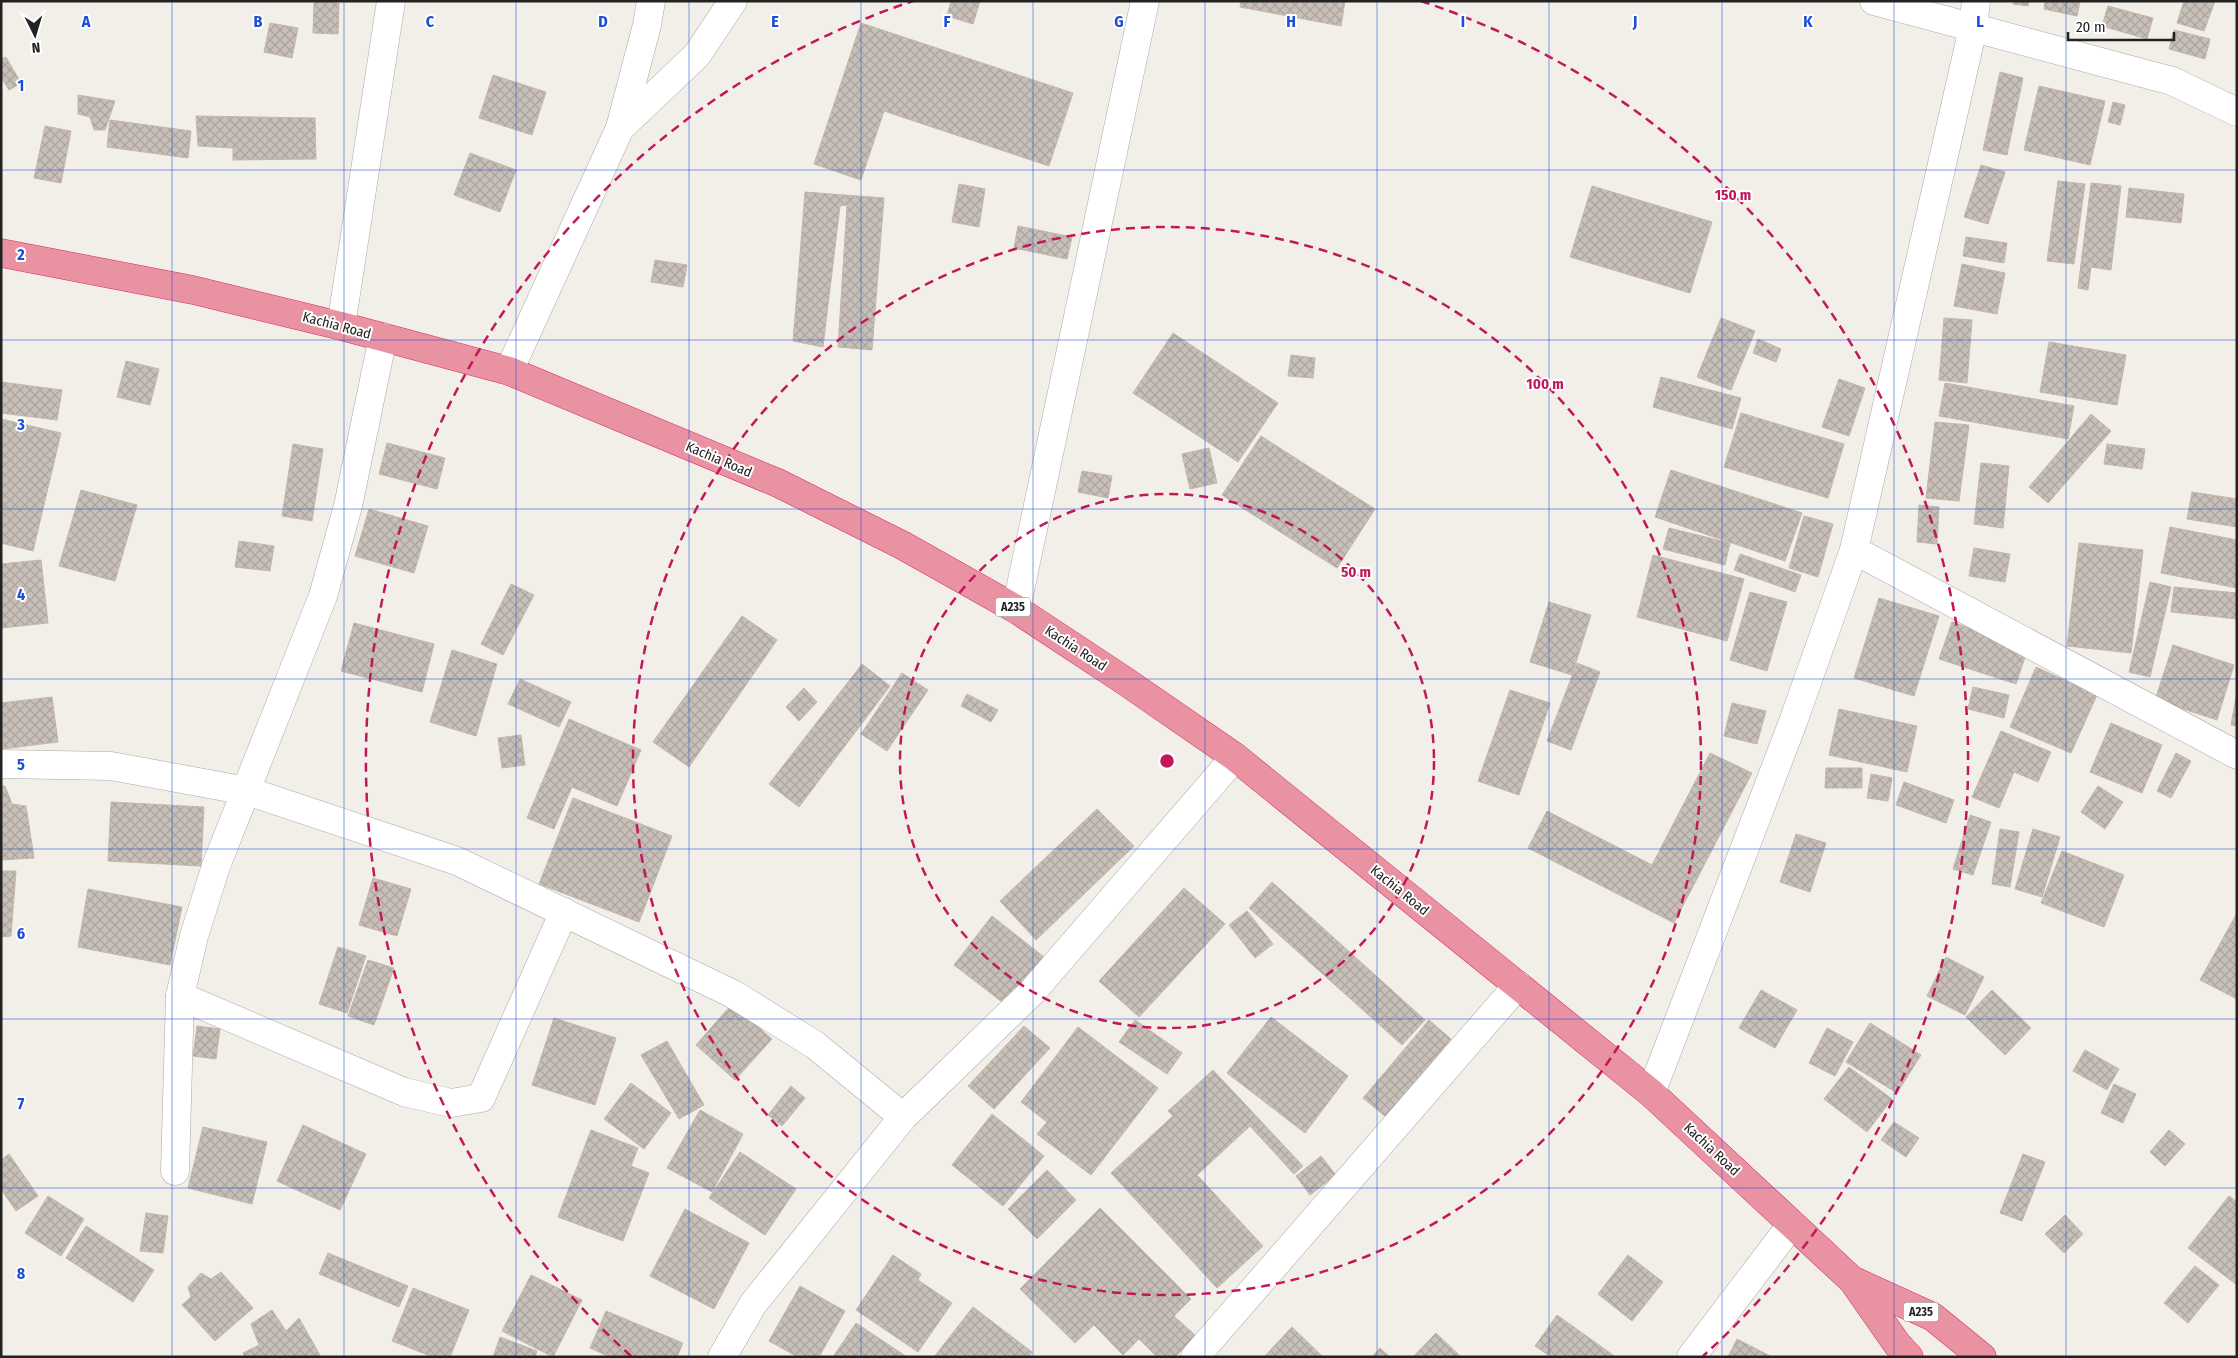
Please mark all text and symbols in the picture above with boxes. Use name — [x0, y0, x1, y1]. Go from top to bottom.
north arrow — [10, 10, 60, 60]
scale bar — [2068, 10, 2174, 42]
text: A — [81, 12, 91, 31]
text: B — [254, 12, 263, 31]
text: C — [426, 12, 435, 31]
text: D — [598, 12, 608, 31]
text: E — [771, 12, 779, 31]
text: F — [943, 12, 951, 31]
text: G — [1114, 12, 1124, 31]
text: H — [1286, 12, 1296, 31]
text: I — [1461, 12, 1465, 31]
text: J — [1632, 12, 1637, 31]
text: K — [1803, 12, 1813, 31]
text: L — [1976, 12, 1984, 31]
text: 20 m — [2076, 18, 2106, 36]
text: N — [31, 39, 41, 56]
text: 1 — [18, 76, 24, 95]
text: 150 m — [1715, 186, 1751, 204]
text: 2 — [16, 245, 25, 264]
street label: Kachia Road — [301, 308, 373, 343]
text: 100 m — [1526, 375, 1564, 393]
text: 3 — [16, 415, 25, 434]
street label: Kachia Road — [683, 438, 754, 481]
text: 50 m — [1341, 563, 1371, 581]
text: 4 — [17, 585, 25, 604]
road number: A235 — [996, 598, 1030, 616]
street label: Kachia Road — [1042, 622, 1110, 675]
centre of rings — [1158, 752, 1176, 770]
text: 5 — [17, 755, 25, 774]
street label: Kachia Road — [1367, 862, 1432, 919]
text: 6 — [17, 924, 25, 943]
text: 7 — [18, 1094, 25, 1113]
street label: Kachia Road — [1680, 1119, 1743, 1180]
text: 8 — [17, 1264, 26, 1283]
road number: A235 — [1904, 1302, 1938, 1321]

